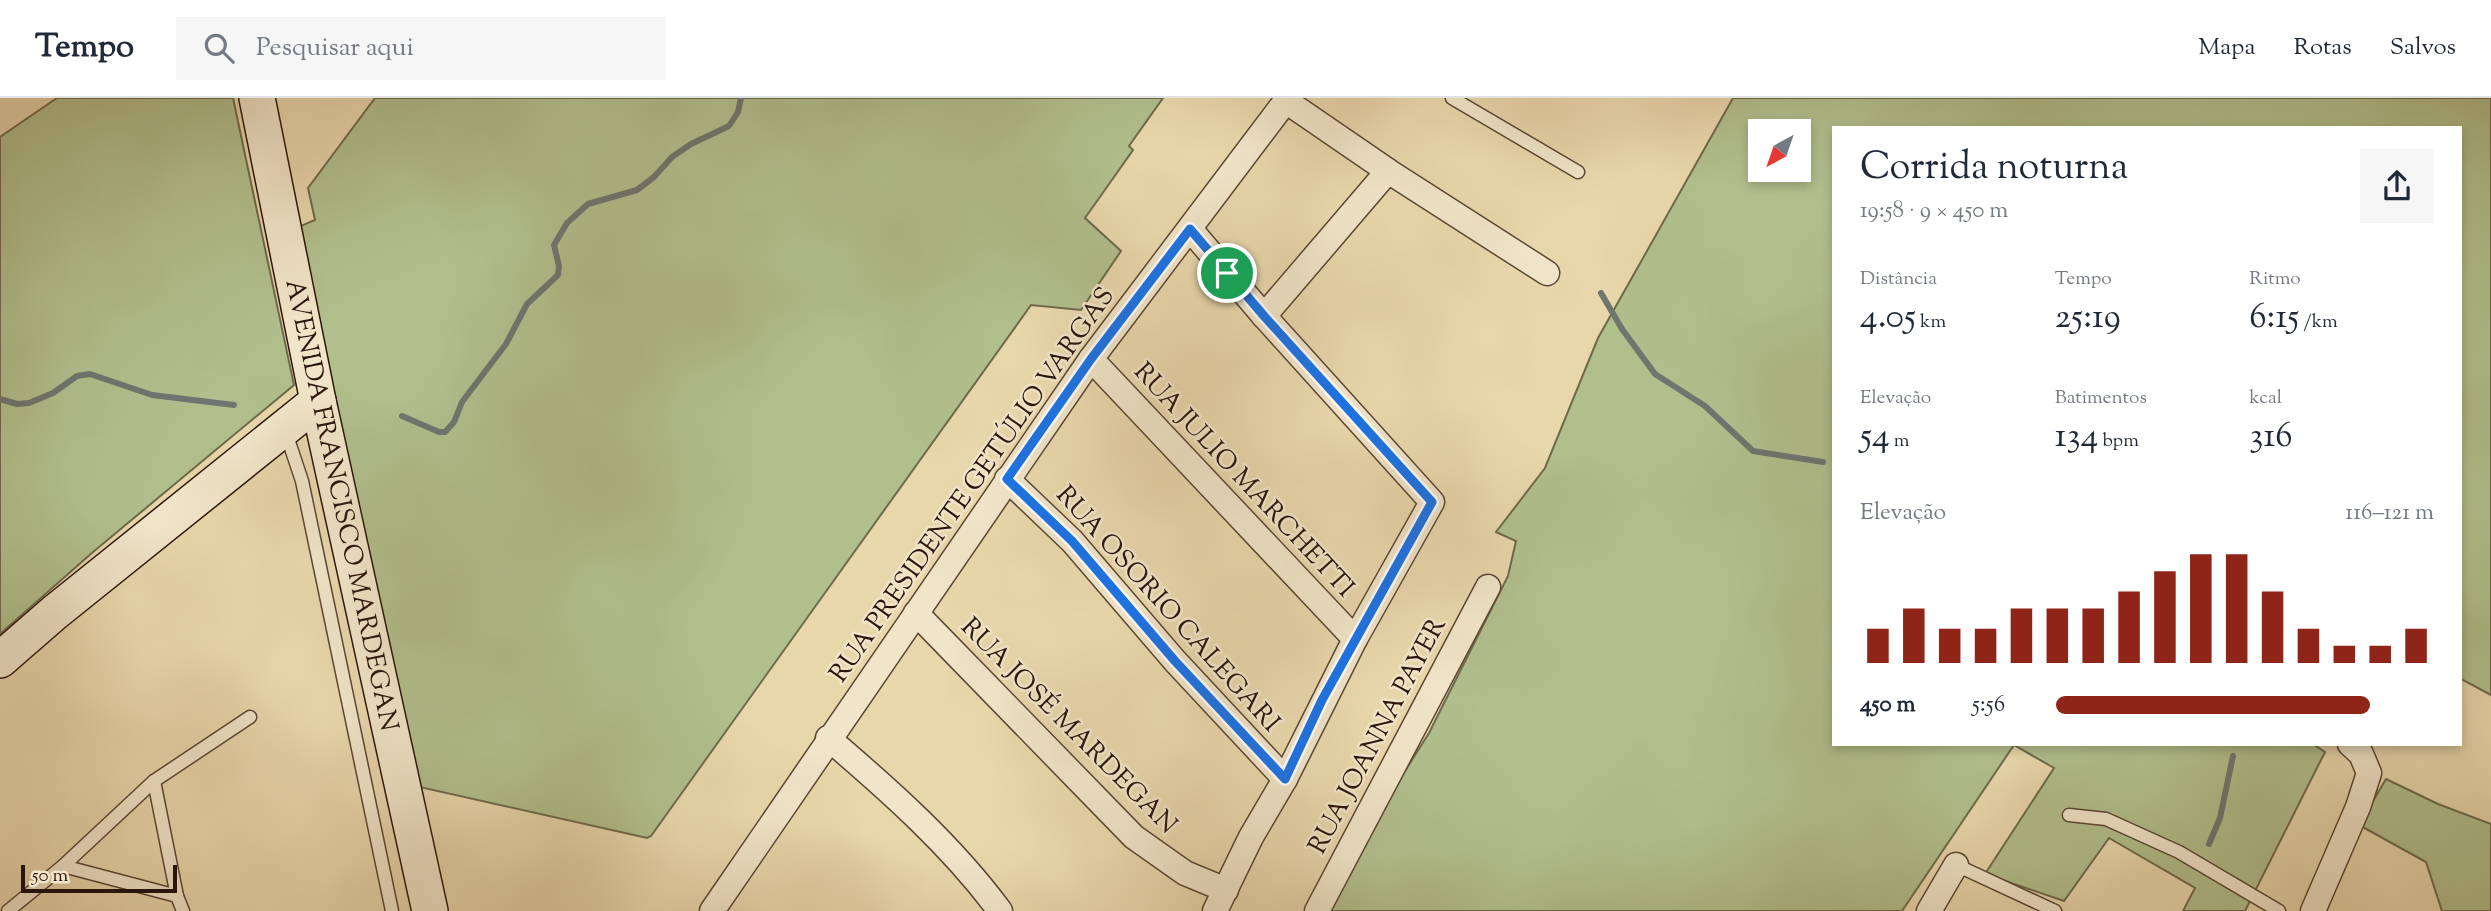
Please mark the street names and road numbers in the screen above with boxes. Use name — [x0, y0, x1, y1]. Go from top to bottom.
street label: AVENIDA FRANCISCO MARDEGAN — [275, 276, 407, 735]
street label: RUA PRESIDENTE GETÚLIO VARGAS — [822, 280, 1125, 691]
street label: RUA JULIO MARCHETTI — [1124, 355, 1363, 607]
street label: RUA OSORIO CALEGARI — [1046, 478, 1288, 741]
street label: RUA JOSÉ MARDEGAN — [952, 610, 1185, 843]
street label: RUA JOANNA PAYER — [1300, 611, 1456, 861]

